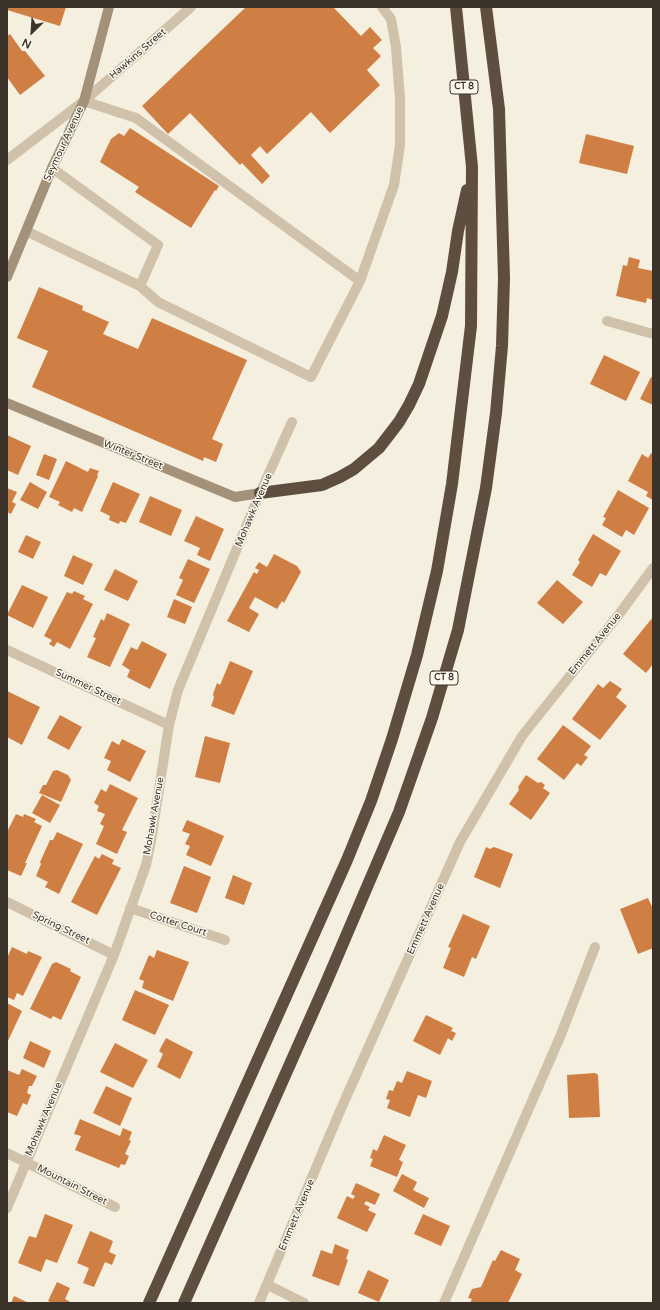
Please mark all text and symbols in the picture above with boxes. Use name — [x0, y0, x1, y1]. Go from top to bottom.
north arrow — [12, 12, 52, 52]
street label: Hawkins Street — [107, 26, 169, 82]
text: N — [20, 36, 33, 51]
road number: CT 8 — [450, 80, 478, 94]
street label: Seymour Avenue — [42, 105, 86, 183]
street label: Winter Street — [102, 438, 164, 472]
street label: Mohawk Avenue — [233, 471, 275, 549]
street label: Emmett Avenue — [566, 611, 624, 677]
street label: Summer Street — [53, 667, 123, 707]
road number: CT 8 — [430, 671, 458, 685]
street label: Mohawk Avenue — [141, 776, 167, 856]
street label: Emmett Avenue — [405, 882, 447, 956]
street label: Spring Street — [30, 909, 92, 947]
street label: Cotter Court — [148, 909, 208, 939]
street label: Mohawk Avenue — [23, 1080, 65, 1158]
street label: Mountain Street — [35, 1162, 109, 1208]
street label: Emmett Avenue — [277, 1178, 317, 1252]

